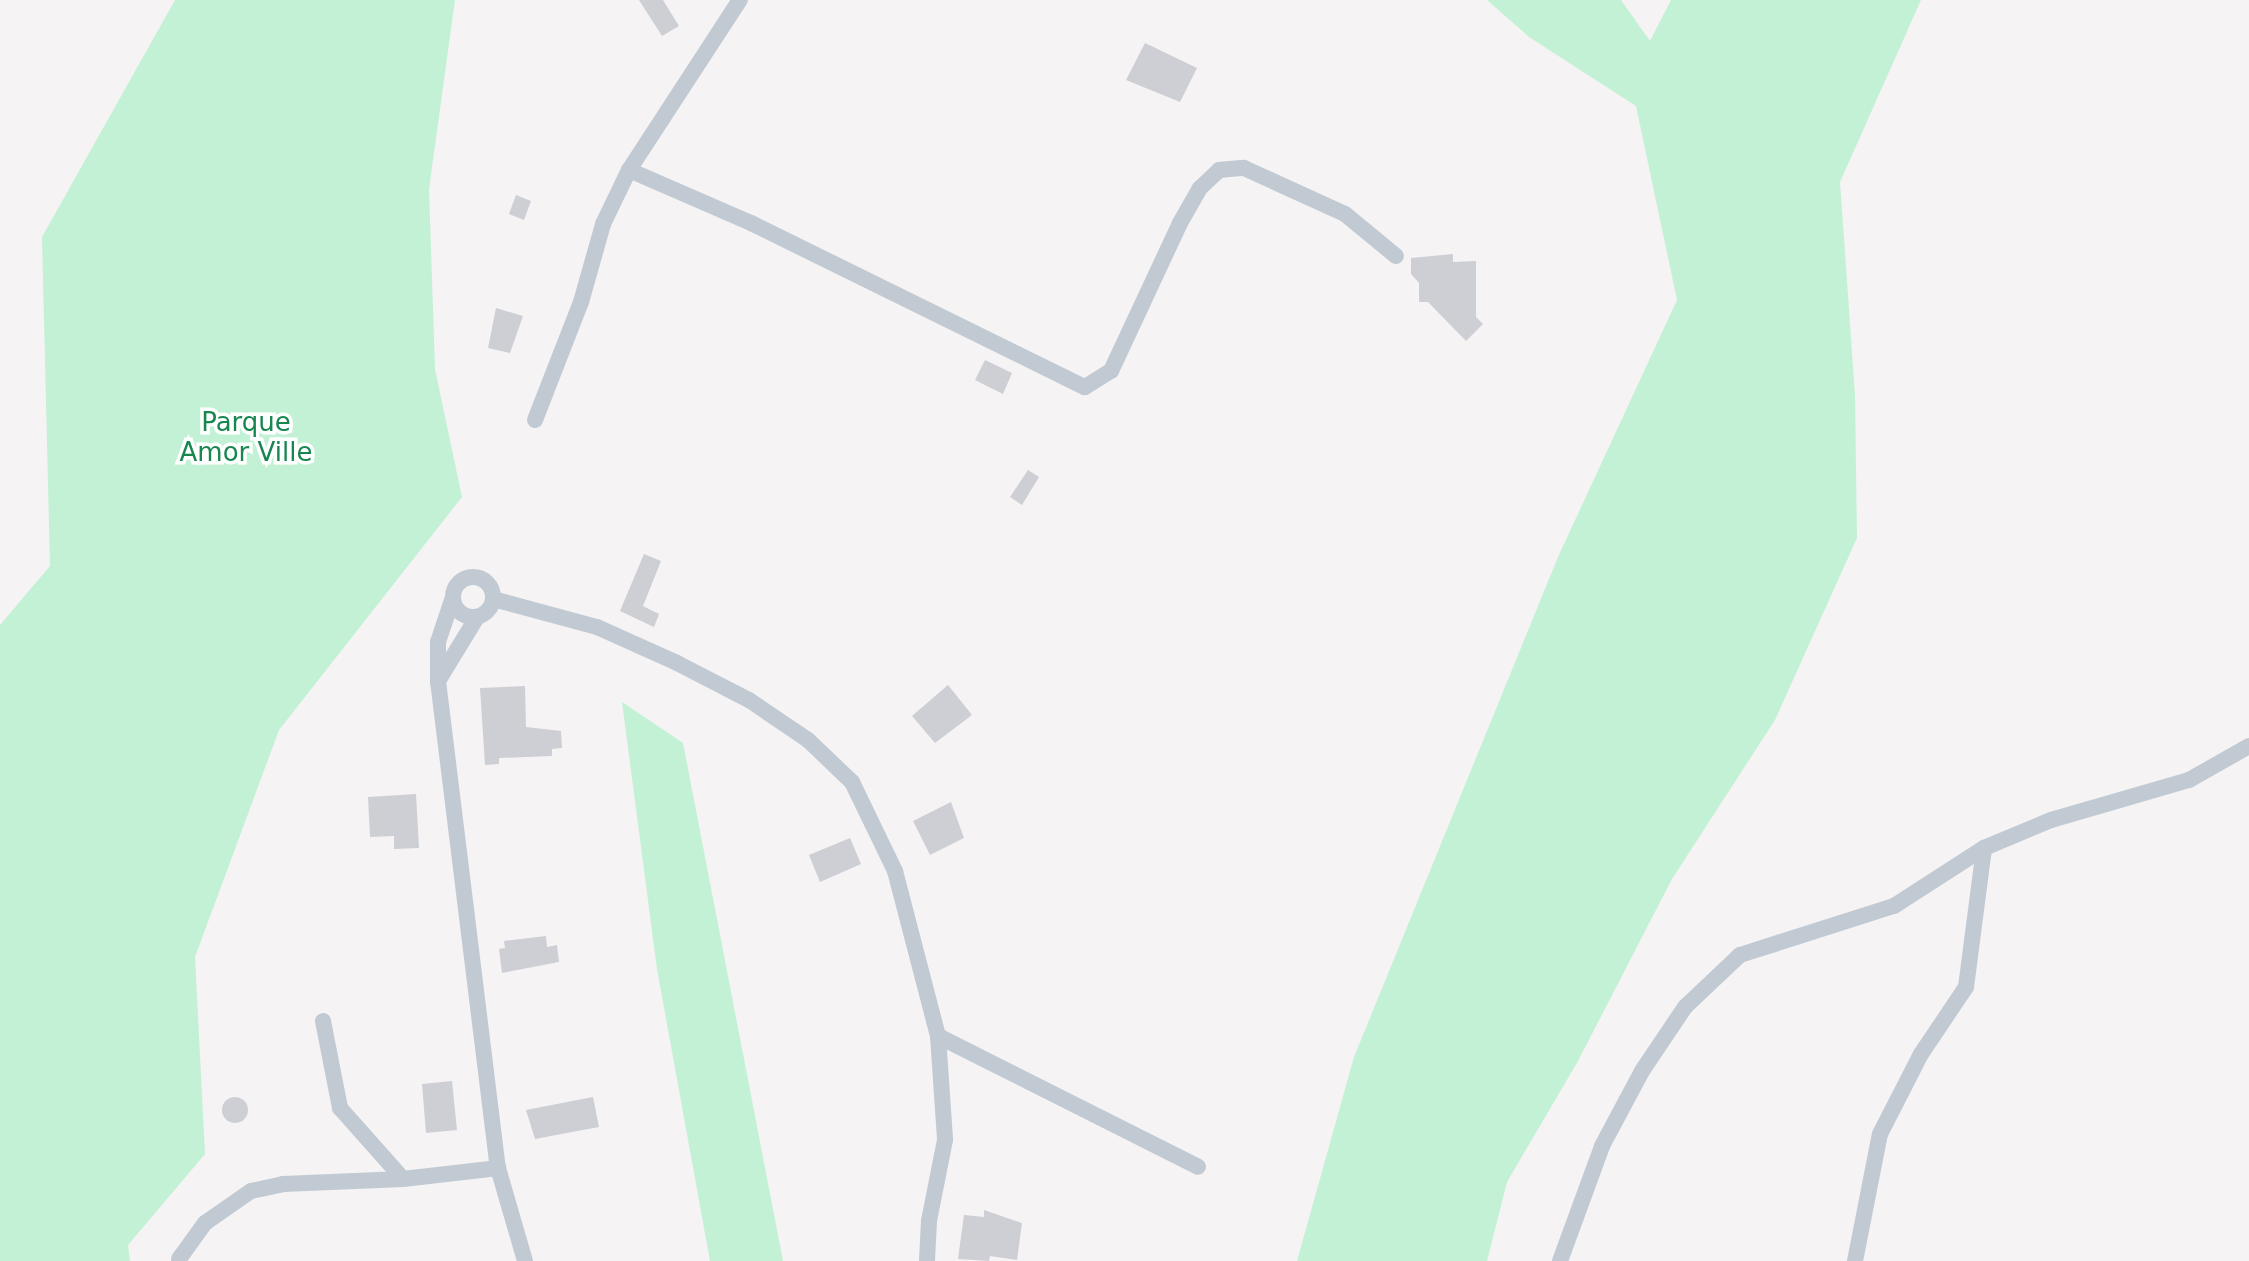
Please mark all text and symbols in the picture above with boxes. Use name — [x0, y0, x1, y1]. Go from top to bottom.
park label: Parque Amor Ville — [180, 407, 312, 468]

